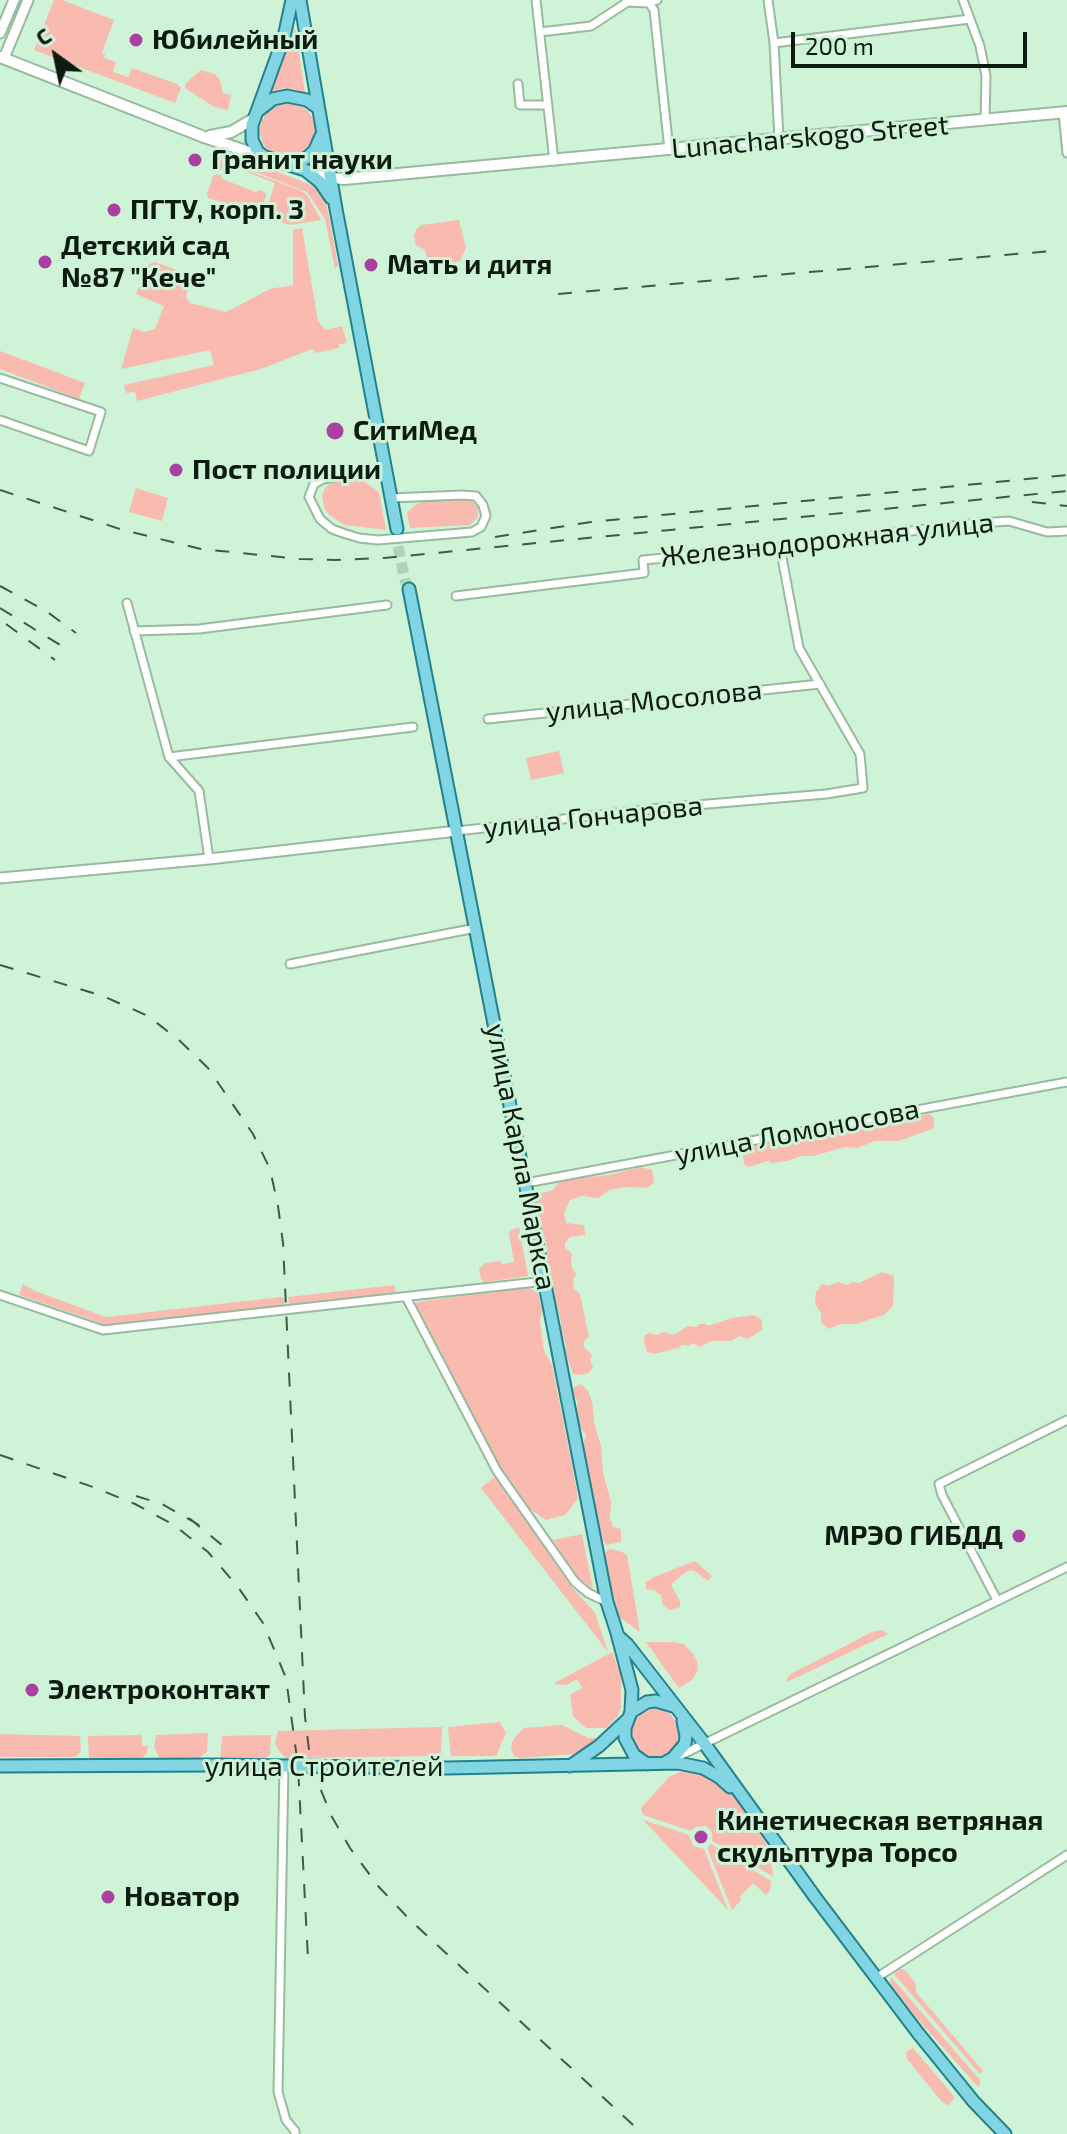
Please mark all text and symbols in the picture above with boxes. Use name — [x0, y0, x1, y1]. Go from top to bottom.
north arrow — [16, 16, 96, 96]
scale bar — [795, 16, 1031, 66]
text: С — [30, 21, 55, 50]
place label: Юбилейный — [152, 23, 318, 57]
marker: Юбилейный — [127, 31, 145, 49]
text: 200 m — [805, 31, 874, 60]
street label: Lunacharskogo Street — [670, 108, 950, 166]
place label: Гранит науки — [211, 143, 393, 177]
marker: Гранит науки — [186, 151, 204, 169]
place label: ПГТУ, корп. 3 — [130, 193, 304, 227]
marker: ПГТУ, корп. 3 — [105, 201, 123, 219]
place label: Детский сад №87 "Кече" — [61, 229, 230, 295]
place label: Мать и дитя — [387, 248, 552, 282]
marker: Детский сад №87 "Кече" — [36, 253, 54, 271]
marker: Мать и дитя — [362, 256, 380, 274]
place label: СитиМед — [353, 414, 477, 448]
marker: СитиМед — [324, 420, 346, 442]
place label: Пост полиции — [192, 453, 381, 487]
marker: Пост полиции — [167, 461, 185, 479]
street label: Железнодорожная улица — [659, 506, 995, 574]
street label: улица Мосолова — [544, 673, 764, 729]
street label: улица Гончарова — [482, 789, 704, 845]
street label: улица Карла Маркса — [479, 1021, 563, 1293]
street label: улица Ломоносова — [672, 1092, 922, 1172]
place label: МРЭО ГИБДД — [824, 1519, 1003, 1553]
marker: МРЭО ГИБДД — [1010, 1527, 1028, 1545]
place label: Электроконтакт — [48, 1673, 270, 1707]
marker: Электроконтакт — [23, 1681, 41, 1699]
street label: улица Строителей — [205, 1750, 443, 1784]
place label: Кинетическая ветряная скульптура Торсо — [717, 1804, 1043, 1870]
marker: Кинетическая ветряная скульптура Торсо — [692, 1828, 710, 1846]
place label: Новатор — [124, 1880, 240, 1914]
marker: Новатор — [99, 1888, 117, 1906]

